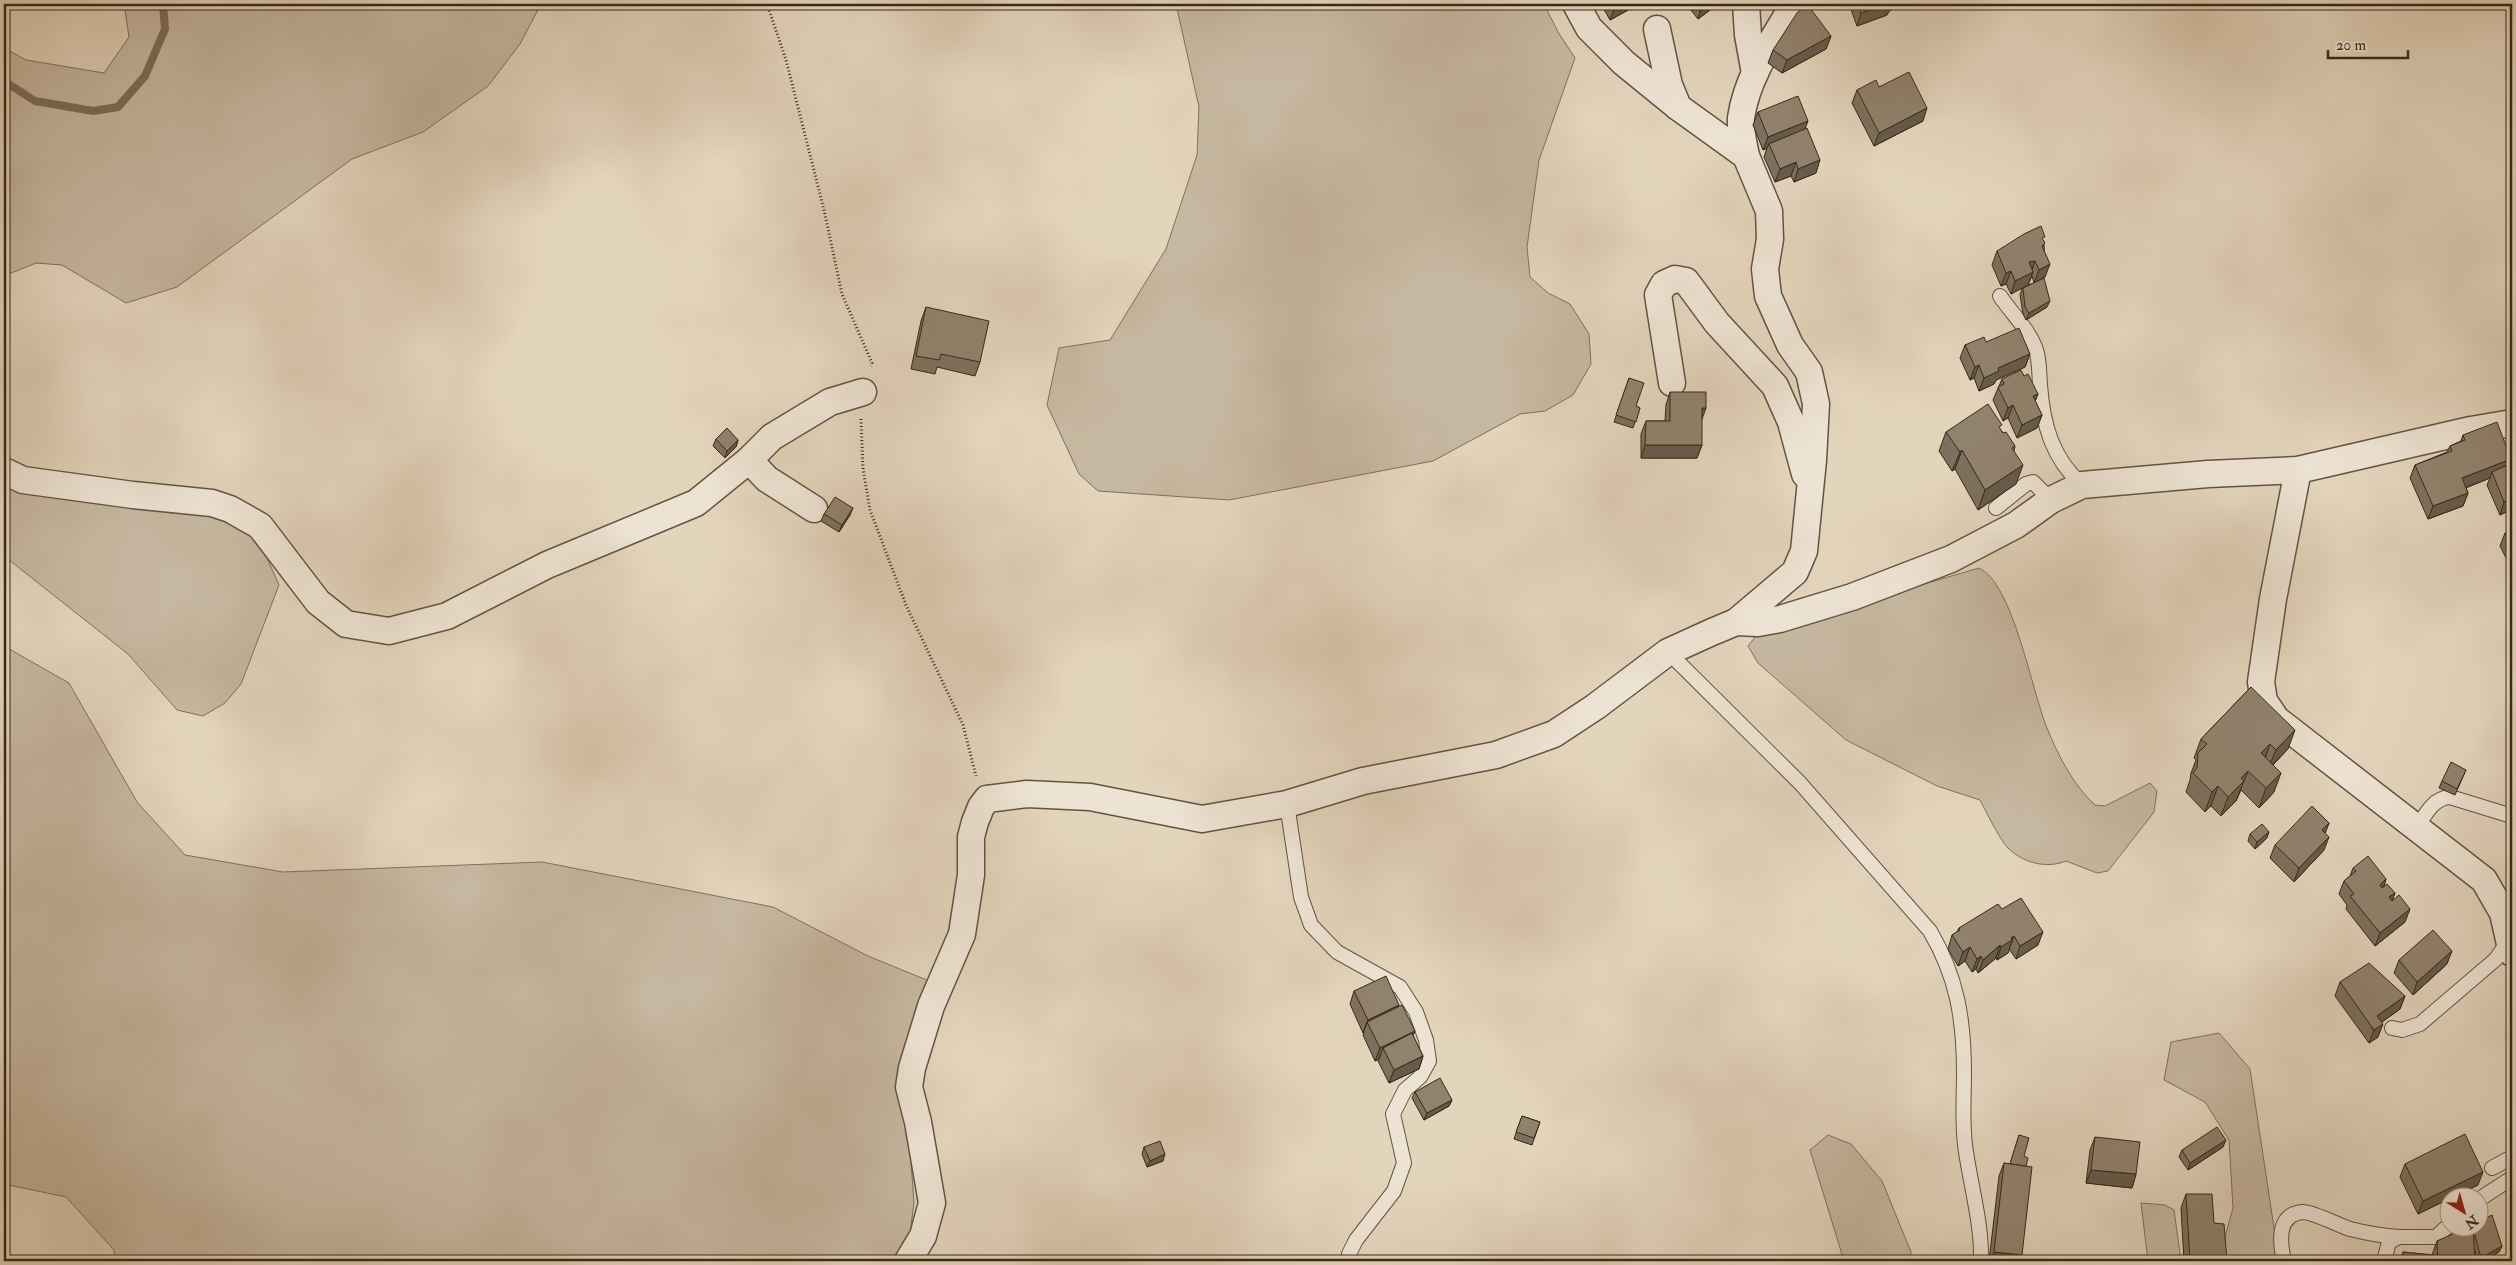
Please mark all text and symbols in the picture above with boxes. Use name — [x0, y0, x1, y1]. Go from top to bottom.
scale bar — [2328, 28, 2408, 60]
text: 20 m — [2336, 36, 2366, 55]
north arrow — [2438, 1188, 2488, 1238]
text: N — [2461, 1211, 2482, 1233]

